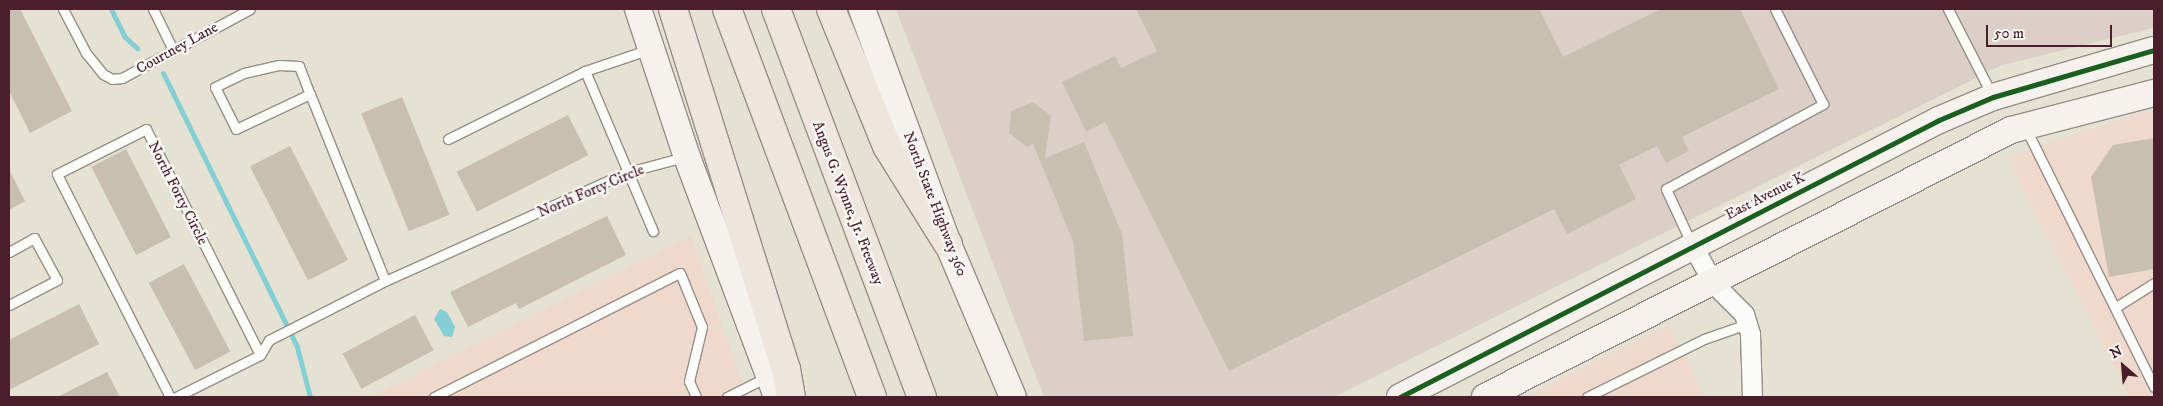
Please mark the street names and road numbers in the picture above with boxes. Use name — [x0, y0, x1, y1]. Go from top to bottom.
street label: Courtney Lane — [133, 18, 221, 78]
street label: Angus G. Wynne, Jr. Freeway — [808, 119, 888, 287]
street label: North State Highway 360 — [899, 129, 971, 279]
street label: North Forty Circle — [144, 138, 212, 248]
street label: North Forty Circle — [535, 160, 647, 222]
street label: East Avenue K — [1722, 168, 1808, 224]

